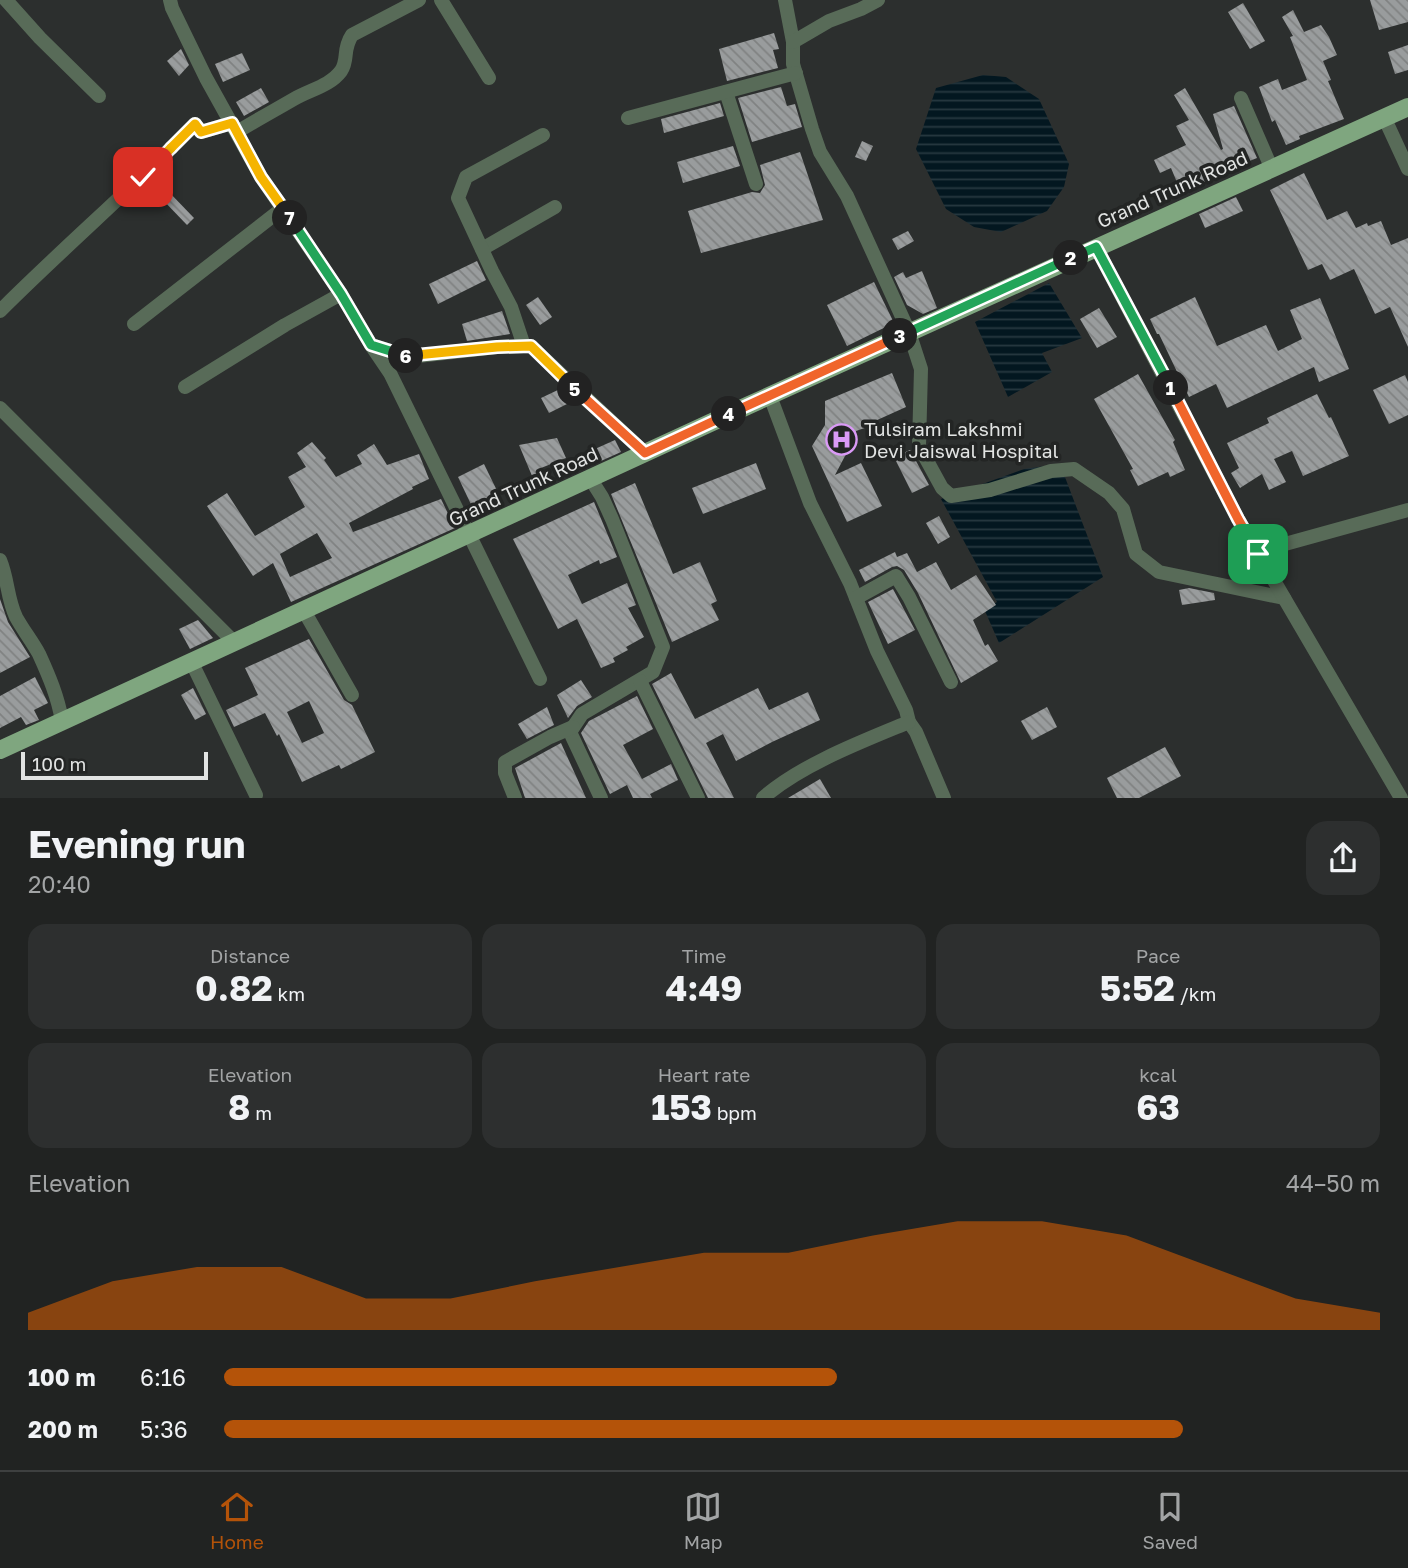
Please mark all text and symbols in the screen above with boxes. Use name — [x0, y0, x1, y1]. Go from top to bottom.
street label: Grand Trunk Road — [1093, 146, 1251, 232]
pin — [113, 147, 173, 207]
icon: check — [124, 158, 162, 196]
pin: 7 — [272, 200, 308, 235]
text: 7 — [284, 206, 295, 229]
pin: 2 — [1054, 240, 1088, 276]
text: 2 — [1065, 246, 1076, 269]
pin: 3 — [883, 318, 918, 354]
text: 3 — [894, 324, 905, 347]
pin: 6 — [388, 338, 424, 374]
text: 6 — [399, 344, 412, 367]
pin: 1 — [1154, 370, 1188, 406]
pin: 5 — [558, 372, 592, 406]
text: 1 — [1166, 376, 1175, 399]
text: 5 — [569, 377, 580, 400]
pin: 4 — [712, 396, 746, 432]
text: 4 — [723, 402, 734, 425]
place label: Tulsiram Lakshmi Devi Jaiswal Hospital — [864, 417, 1059, 462]
hospital icon: Tulsiram Lakshmi Devi Jaiswal Hospital — [824, 422, 858, 456]
street label: Grand Trunk Road — [445, 441, 601, 531]
pin — [1228, 524, 1288, 584]
icon: arrive — [1239, 535, 1277, 573]
scale bar — [21, 749, 208, 781]
text: 100 m — [32, 752, 86, 775]
text: Evening run — [28, 821, 246, 866]
button: share — [1306, 821, 1380, 895]
text: 20:40 — [28, 870, 91, 898]
text: Distance — [210, 944, 290, 967]
text: Time — [682, 944, 726, 967]
text: Pace — [1136, 944, 1180, 967]
text: 0.82 — [195, 967, 273, 1009]
text: 4:49 — [665, 967, 743, 1009]
text: 5:52 — [1100, 967, 1175, 1009]
text: km — [273, 982, 305, 1005]
text: /km — [1175, 982, 1216, 1005]
text: Elevation — [208, 1063, 292, 1086]
text: Heart rate — [658, 1063, 750, 1086]
text: kcal — [1139, 1063, 1177, 1086]
text: 8 — [228, 1086, 250, 1128]
text: 153 — [651, 1086, 712, 1128]
text: 63 — [1136, 1086, 1180, 1128]
text: m — [250, 1101, 272, 1124]
text: bpm — [712, 1101, 757, 1124]
text: Elevation — [28, 1169, 130, 1197]
text: 44–50 m — [1286, 1169, 1380, 1197]
text: 100 m — [28, 1363, 96, 1391]
text: 6:16 — [140, 1363, 186, 1391]
text: 200 m — [28, 1415, 98, 1443]
text: 5:36 — [140, 1415, 188, 1443]
tab: Home — [210, 1488, 264, 1553]
tab: Map — [684, 1488, 722, 1553]
tab: Saved — [1142, 1488, 1198, 1553]

